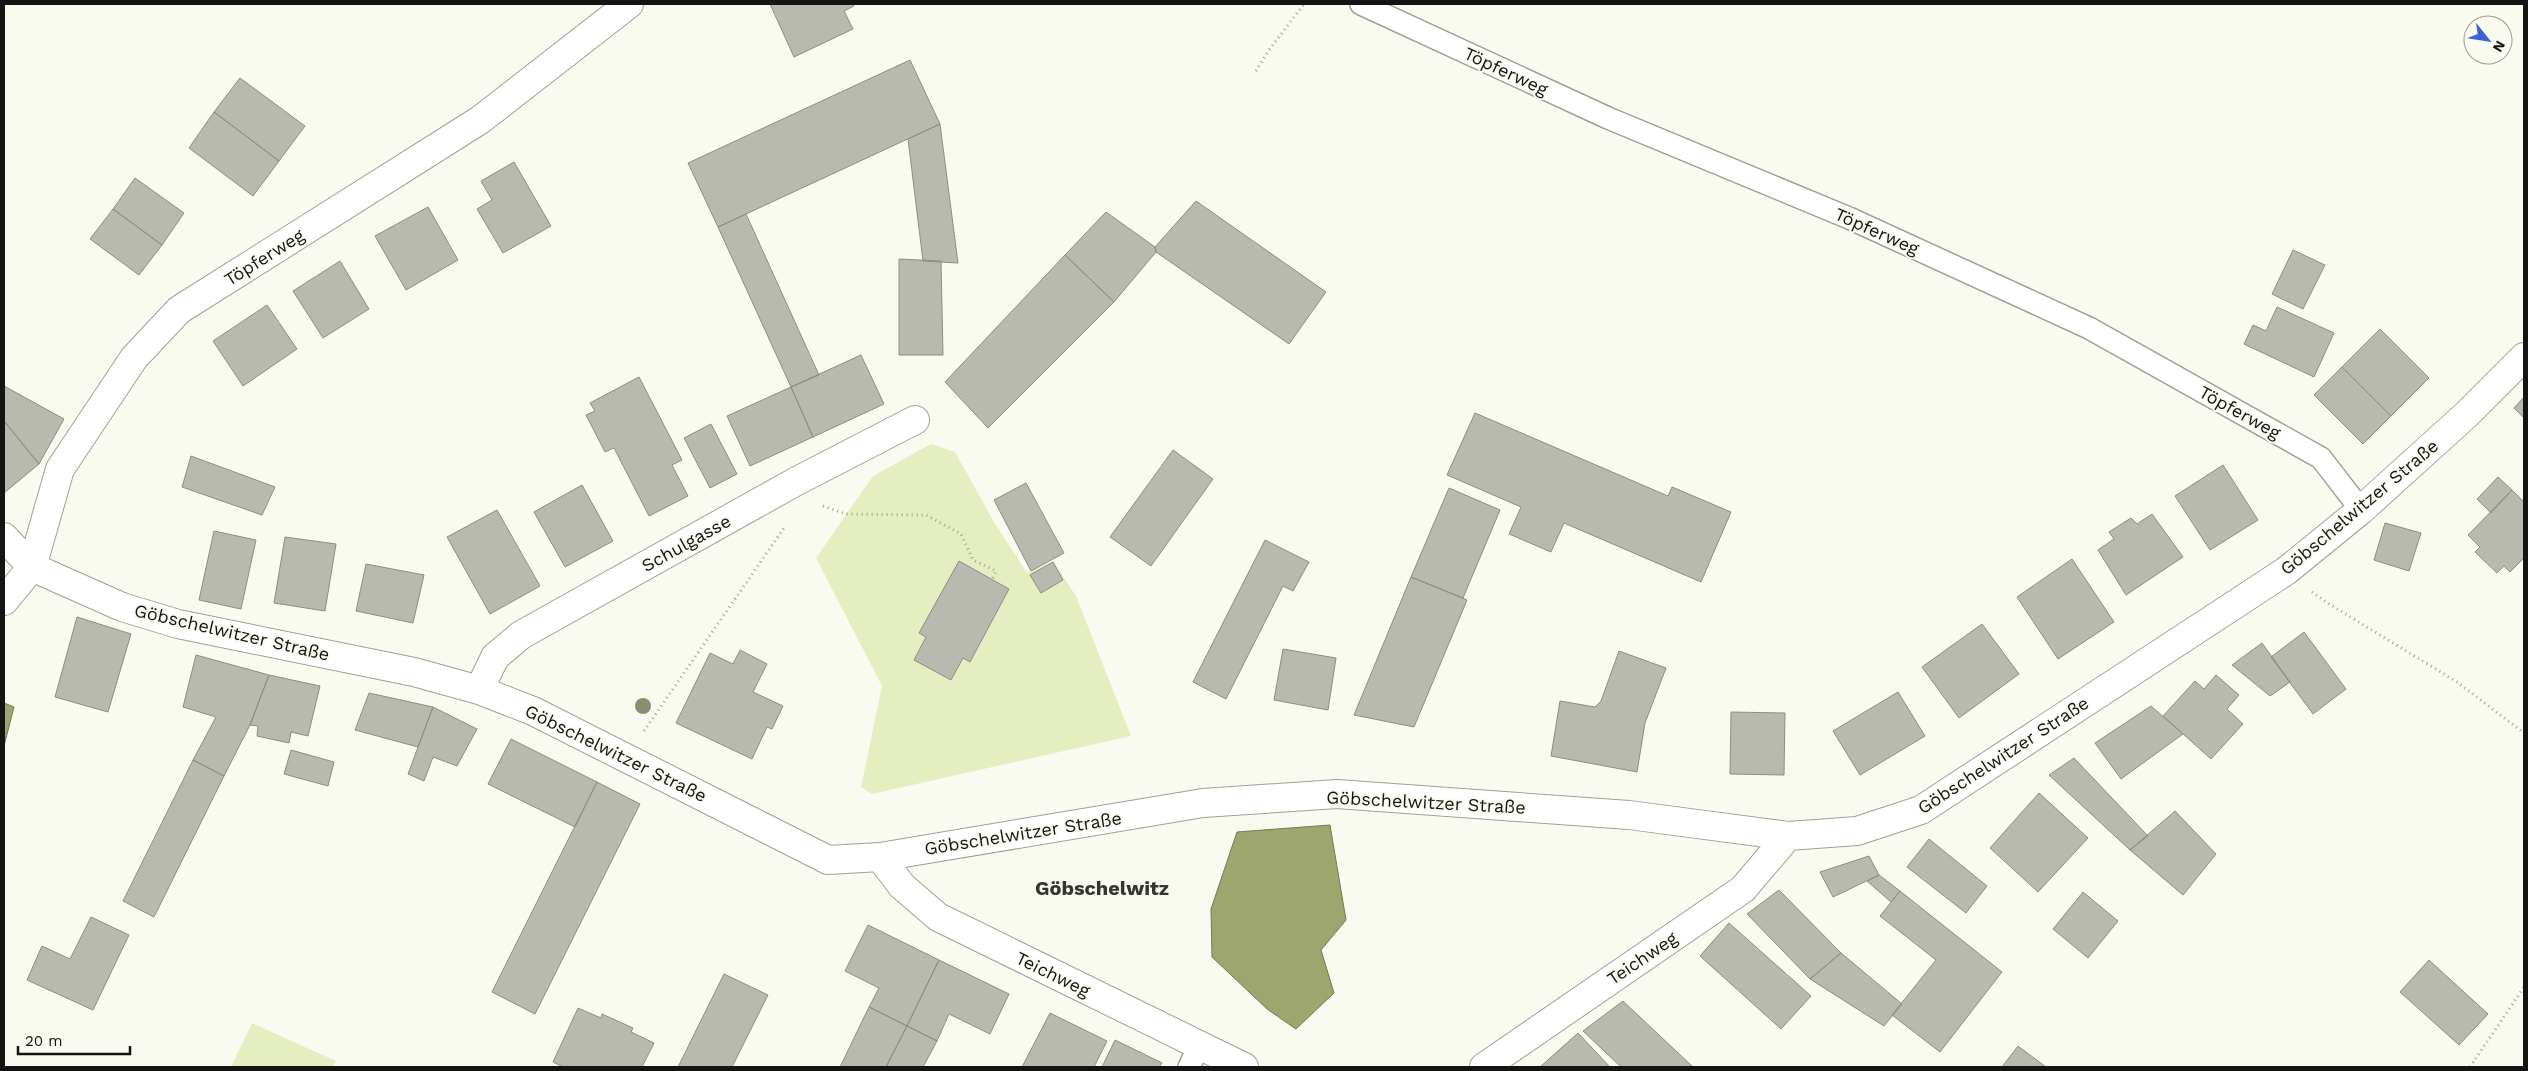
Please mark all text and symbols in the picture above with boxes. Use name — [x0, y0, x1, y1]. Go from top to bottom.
north arrow — [2463, 15, 2513, 65]
text: N — [2490, 38, 2509, 55]
street label: Töpferweg — [1461, 42, 1552, 100]
street label: Töpferweg — [1832, 203, 1923, 259]
street label: Töpferweg — [220, 224, 308, 290]
street label: Töpferweg — [2196, 381, 2285, 443]
street label: Göbschelwitzer Straße — [2276, 435, 2442, 579]
street label: Schulgasse — [638, 510, 734, 576]
street label: Göbschelwitzer Straße — [132, 599, 332, 665]
street label: Göbschelwitzer Straße — [1914, 692, 2092, 818]
street label: Göbschelwitzer Straße — [522, 700, 710, 806]
street label: Göbschelwitzer Straße — [1326, 786, 1526, 818]
street label: Göbschelwitzer Straße — [923, 807, 1123, 859]
district label: Göbschelwitz — [1035, 876, 1169, 900]
street label: Teichweg — [1603, 927, 1681, 989]
street label: Teichweg — [1013, 947, 1094, 1001]
scale bar — [18, 1024, 130, 1056]
text: 20 m — [25, 1032, 63, 1050]

